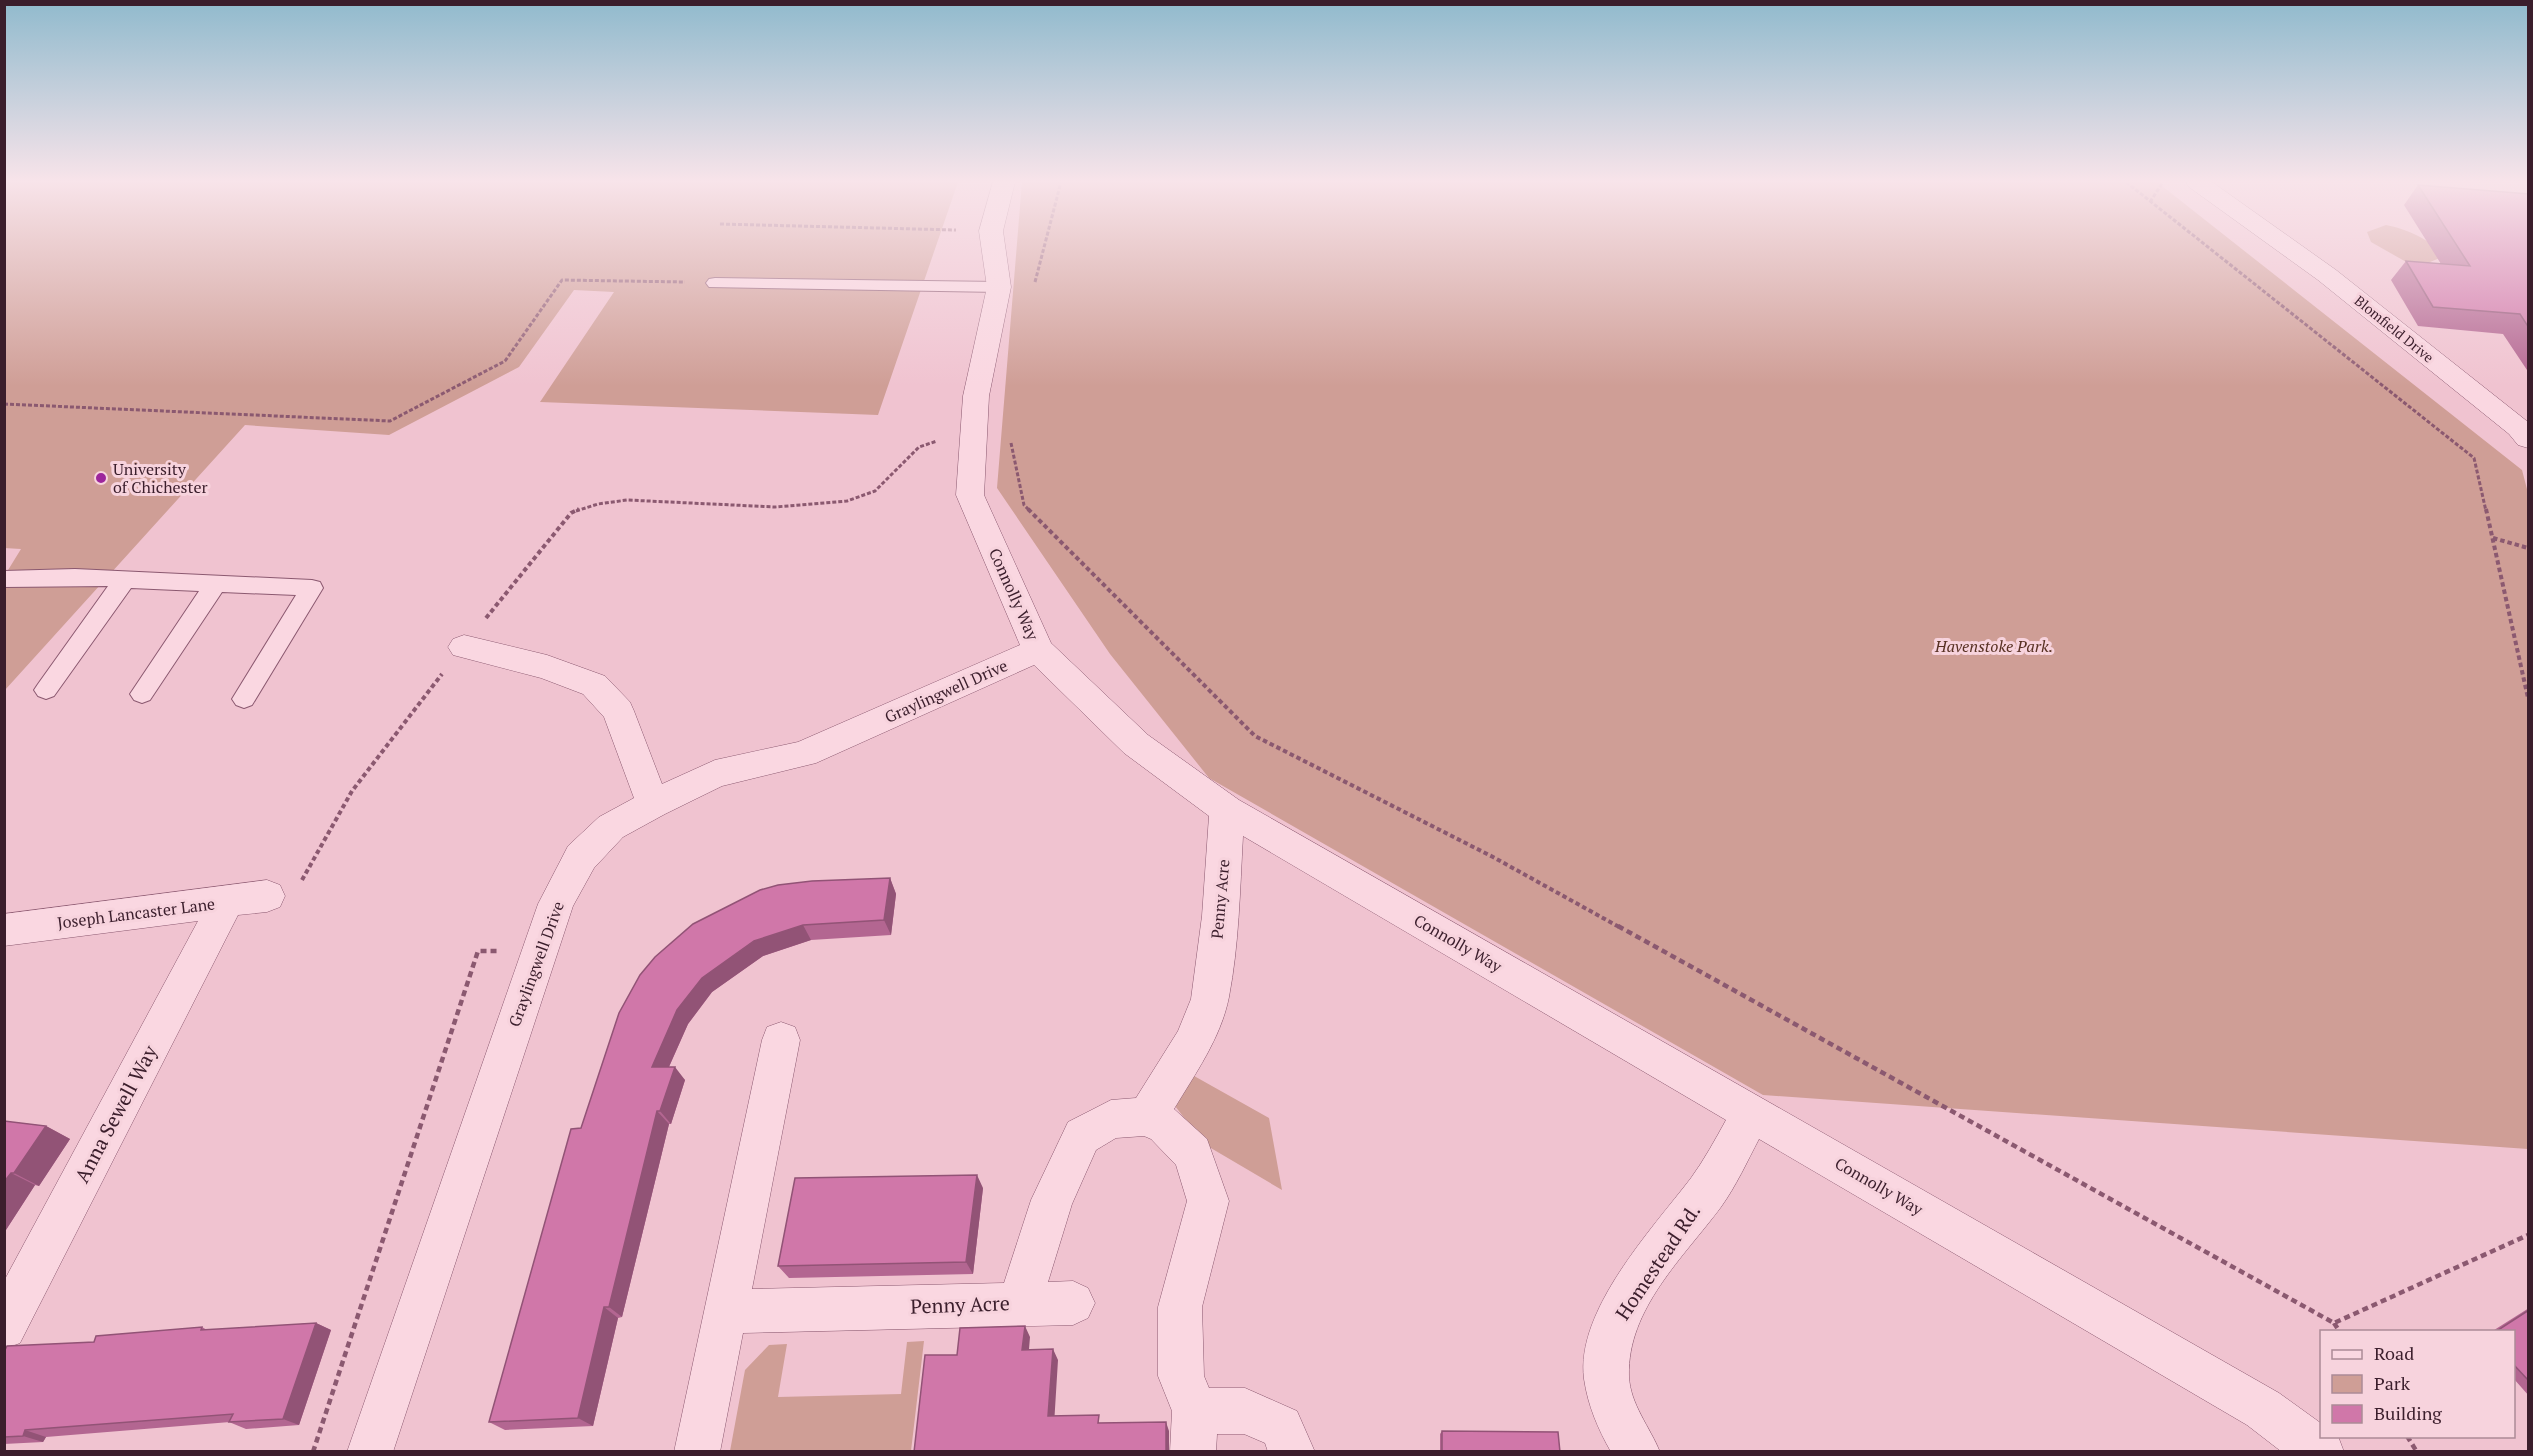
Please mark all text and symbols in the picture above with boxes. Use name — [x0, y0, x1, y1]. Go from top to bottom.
street label: Blomfield Drive — [2351, 291, 2438, 366]
place label: University of Chichester — [113, 458, 209, 498]
marker: University of Chichester — [94, 471, 108, 485]
street label: Connolly Way — [984, 545, 1044, 644]
park label: Havenstoke Park. — [1934, 635, 2053, 657]
street label: Graylingwell Drive — [881, 654, 1011, 728]
street label: Penny Acre — [1206, 858, 1234, 940]
street label: Joseph Lancaster Lane — [56, 892, 216, 934]
street label: Graylingwell Drive — [503, 898, 569, 1030]
street label: Connolly Way — [1410, 909, 1507, 978]
street label: Anna Sewell Way — [68, 1040, 164, 1187]
street label: Connolly Way — [1831, 1152, 1928, 1221]
street label: Homestead Rd. — [1609, 1198, 1706, 1325]
street label: Penny Acre — [910, 1289, 1010, 1320]
legend — [2320, 1330, 2515, 1438]
text: Road — [2374, 1341, 2414, 1365]
text: Park — [2374, 1371, 2411, 1395]
text: Building — [2374, 1401, 2442, 1425]

